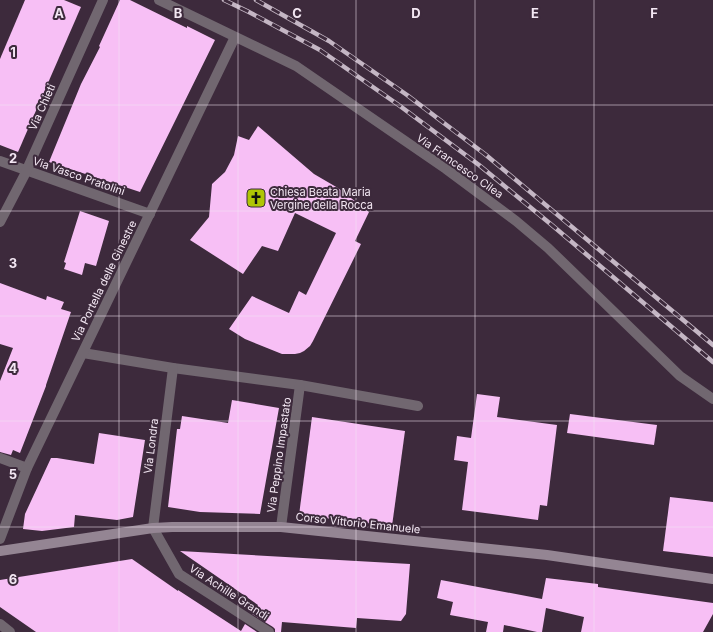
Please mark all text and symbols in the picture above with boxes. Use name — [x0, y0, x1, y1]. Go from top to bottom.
text: A — [54, 5, 64, 21]
text: B — [174, 5, 183, 21]
text: C — [292, 5, 302, 21]
text: D — [411, 5, 421, 21]
text: E — [531, 5, 539, 21]
text: F — [650, 5, 658, 21]
text: 1 — [10, 44, 16, 60]
street label: Via Chieti — [26, 82, 58, 132]
street label: Via Francesco Cilea — [414, 131, 506, 201]
text: 2 — [9, 150, 17, 166]
street label: Via Vasco Pratolini — [31, 154, 127, 198]
place label: Chiesa Beata Maria Vergine della Rocca — [270, 185, 373, 212]
church icon: Chiesa Beata Maria Vergine della Rocca — [245, 187, 267, 209]
street label: Via Portella delle Ginestre — [68, 218, 140, 344]
text: 3 — [9, 255, 17, 271]
text: 4 — [9, 360, 18, 376]
street label: Via Peppino Impastato — [264, 396, 294, 514]
street label: Via Londra — [141, 417, 161, 475]
text: 5 — [9, 466, 17, 482]
street label: Corso Vittorio Emanuele — [295, 509, 421, 537]
street label: Via Achille Grandi — [187, 561, 271, 623]
text: 6 — [9, 571, 17, 587]

